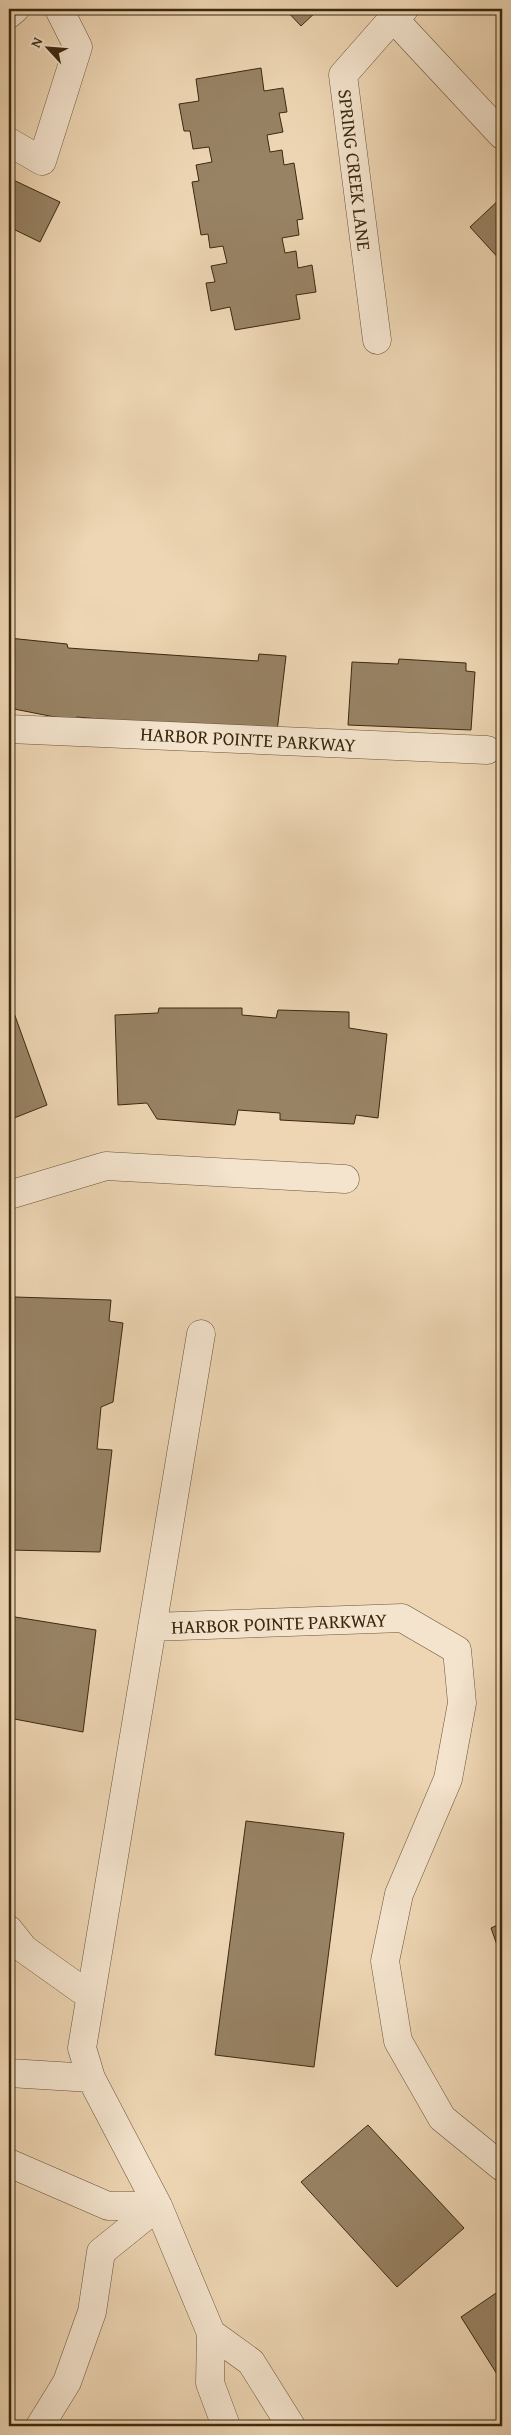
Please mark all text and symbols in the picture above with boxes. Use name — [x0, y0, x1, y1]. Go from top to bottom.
north arrow — [22, 22, 72, 72]
text: N — [25, 33, 48, 51]
street label: SPRING CREEK LANE — [331, 87, 379, 253]
street label: HARBOR POINTE PARKWAY — [140, 719, 357, 759]
street label: HARBOR POINTE PARKWAY — [171, 1605, 388, 1641]

